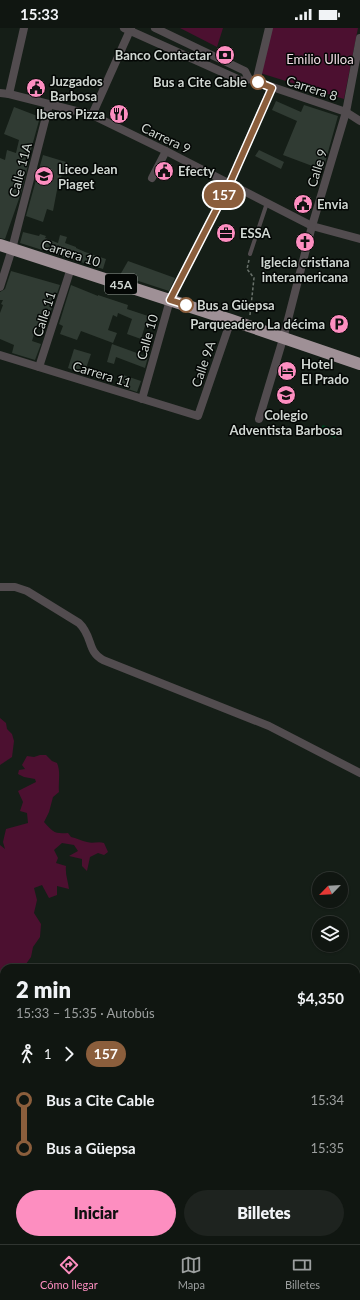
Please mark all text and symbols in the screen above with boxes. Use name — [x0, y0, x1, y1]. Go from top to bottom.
text: 15:33 — [20, 5, 59, 23]
bank icon: Banco Contactar — [214, 44, 236, 66]
place label: Banco Contactar — [115, 47, 211, 63]
park label: Emilio Ulloa — [286, 51, 354, 67]
street label: Carrera 8 — [284, 72, 340, 104]
place label: Juzgados Barbosa — [50, 73, 103, 104]
place label: Bus a Cite Cable — [153, 74, 247, 90]
marker: Bus a Cite Cable — [250, 74, 266, 90]
public building icon: Juzgados Barbosa — [25, 77, 47, 99]
restaurant icon: Iberos Pizza — [108, 103, 130, 125]
place label: Iberos Pizza — [36, 106, 105, 122]
street label: Carrera 9 — [139, 119, 193, 157]
street label: Calle 11A — [5, 141, 35, 199]
street label: Calle 9 — [304, 147, 330, 189]
public building icon: Efecty — [153, 160, 175, 182]
place label: Liceo Jean Piaget — [58, 161, 118, 192]
place label: Efecty — [178, 163, 215, 179]
school or university icon: Liceo Jean Piaget — [33, 165, 55, 187]
line badge: 157 — [201, 182, 247, 208]
text: 157 — [212, 186, 236, 203]
public building icon: Envia — [292, 193, 314, 215]
place label: Envia — [317, 196, 348, 212]
office icon: ESSA — [215, 222, 237, 244]
place label: ESSA — [240, 225, 272, 241]
church icon: Iglecia cristiana interamericana — [294, 231, 316, 253]
street label: Carrera 10 — [40, 236, 103, 270]
place label: Iglecia cristiana interamericana — [260, 254, 350, 285]
road number: 45A — [105, 274, 137, 294]
street label: Calle 11 — [29, 289, 59, 339]
marker: Bus a Güepsa — [178, 297, 194, 313]
place label: Bus a Güepsa — [197, 297, 275, 313]
street label: Calle 10 — [133, 312, 161, 362]
parking icon: Parqueadero La décima — [328, 313, 350, 335]
place label: Parqueadero La décima — [190, 316, 325, 332]
street label: Calle 9A — [188, 339, 218, 389]
place label: Hotel El Prado — [301, 356, 350, 387]
street label: Carrera 11 — [71, 357, 133, 391]
hotel icon: Hotel El Prado — [276, 360, 298, 382]
school or university icon: Colegio Adventista Barbosa — [275, 384, 297, 406]
place label: Colegio Adventista Barbosa — [229, 407, 342, 438]
north arrow — [312, 872, 348, 908]
map controls — [312, 872, 348, 952]
button: layers — [312, 916, 348, 952]
text: 2 min — [16, 976, 71, 1003]
text: $4,350 — [297, 989, 344, 1007]
text: 15:33 – 15:35 · Autobús — [16, 1005, 155, 1021]
icon: walk — [16, 1043, 38, 1065]
icon: forward — [58, 1043, 80, 1065]
text: 157 — [94, 1045, 118, 1062]
text: 1 — [44, 1046, 52, 1062]
text: Bus a Cite Cable — [46, 1091, 154, 1109]
text: 15:34 — [311, 1092, 344, 1108]
text: Bus a Güepsa — [46, 1139, 136, 1157]
text: 15:35 — [311, 1140, 344, 1156]
button: Iniciar — [16, 1190, 176, 1236]
button: Billetes — [184, 1190, 344, 1236]
tab: Cómo llegar — [40, 1254, 98, 1291]
tab: Mapa — [178, 1254, 205, 1291]
tab: Billetes — [285, 1254, 320, 1291]

